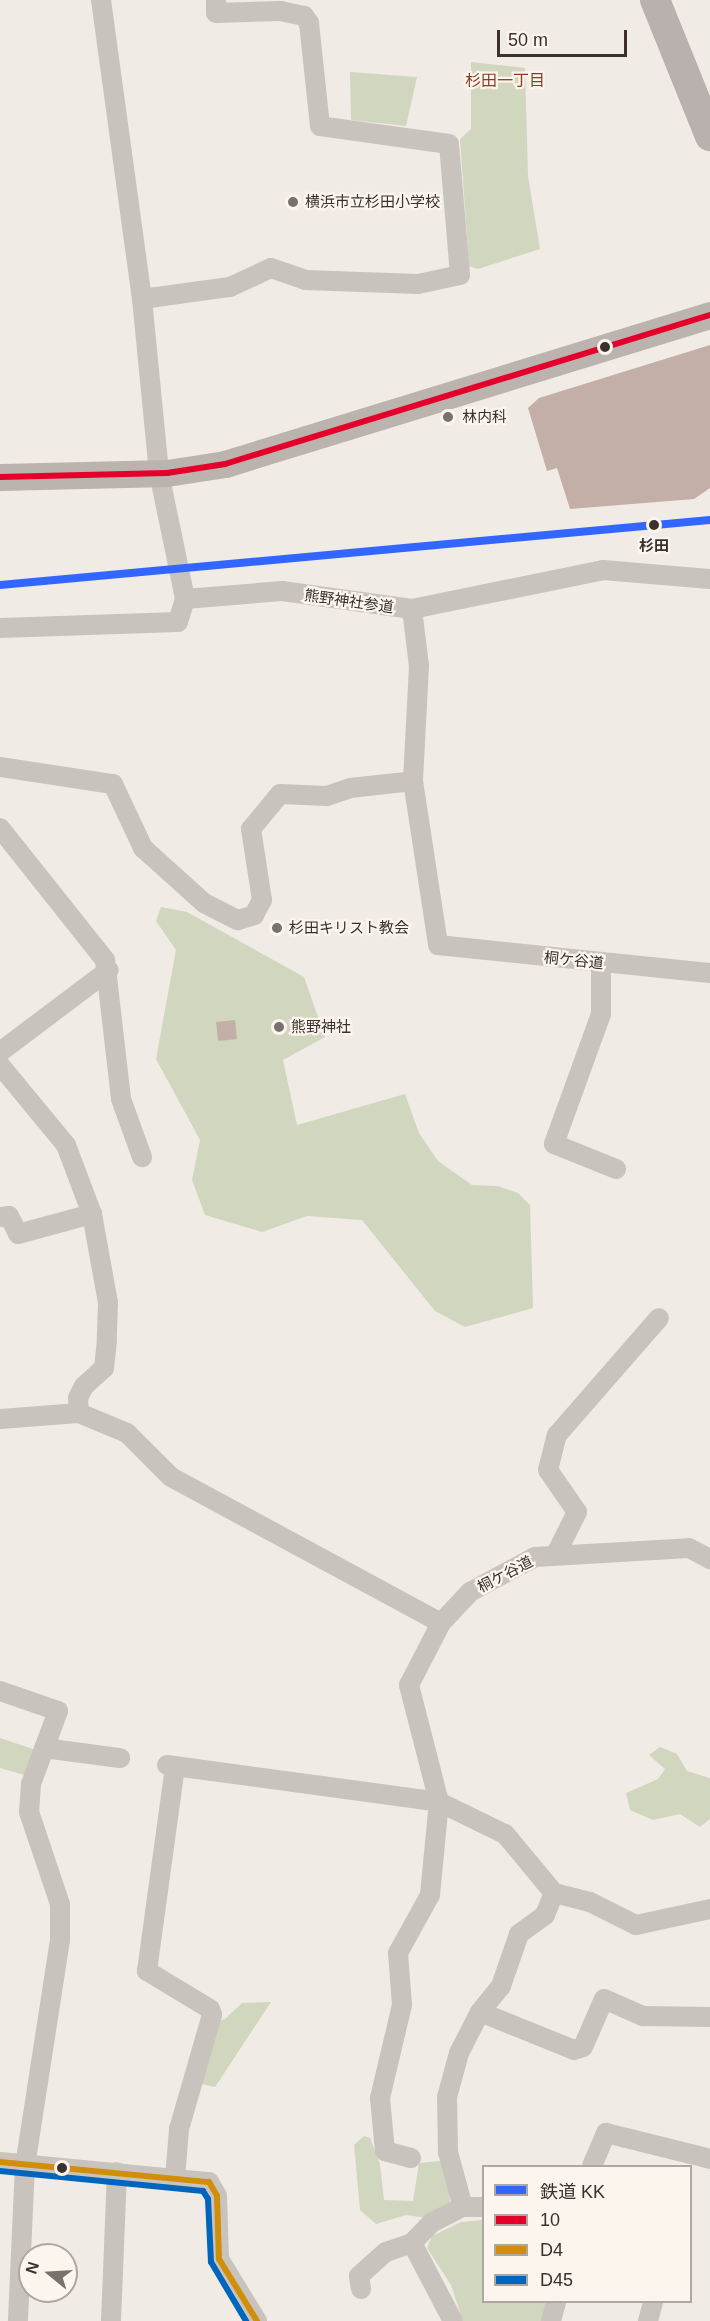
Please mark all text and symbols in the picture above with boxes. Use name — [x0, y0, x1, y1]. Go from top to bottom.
scale bar — [500, 18, 630, 56]
text: 50 m — [508, 30, 548, 50]
district label: 杉田一丁目 — [465, 71, 545, 91]
place label: 横浜市立杉田小学校 — [305, 193, 440, 211]
marker: 横浜市立杉田小学校 — [286, 195, 300, 209]
unlabelled marker — [599, 341, 611, 353]
marker: 林内科 — [439, 408, 457, 426]
place label: 林内科 — [462, 408, 507, 426]
marker: 杉田 — [645, 516, 663, 534]
place label: 杉田 — [639, 537, 669, 555]
street label: 熊野神社参道 — [303, 586, 395, 616]
place label: 杉田キリスト教会 — [289, 919, 409, 937]
marker: 杉田キリスト教会 — [270, 921, 284, 935]
street label: 桐ケ谷道 — [543, 948, 605, 972]
place label: 熊野神社 — [291, 1018, 351, 1036]
marker: 熊野神社 — [272, 1020, 286, 1034]
street label: 桐ケ谷道 — [474, 1552, 536, 1596]
unlabelled marker — [56, 2162, 68, 2174]
legend — [482, 2165, 692, 2303]
text: 鉄道 KK — [540, 2182, 605, 2202]
text: 10 — [540, 2210, 560, 2230]
text: D4 — [540, 2240, 563, 2260]
north arrow — [18, 2243, 78, 2303]
text: N — [22, 2260, 42, 2276]
text: D45 — [540, 2270, 573, 2290]

